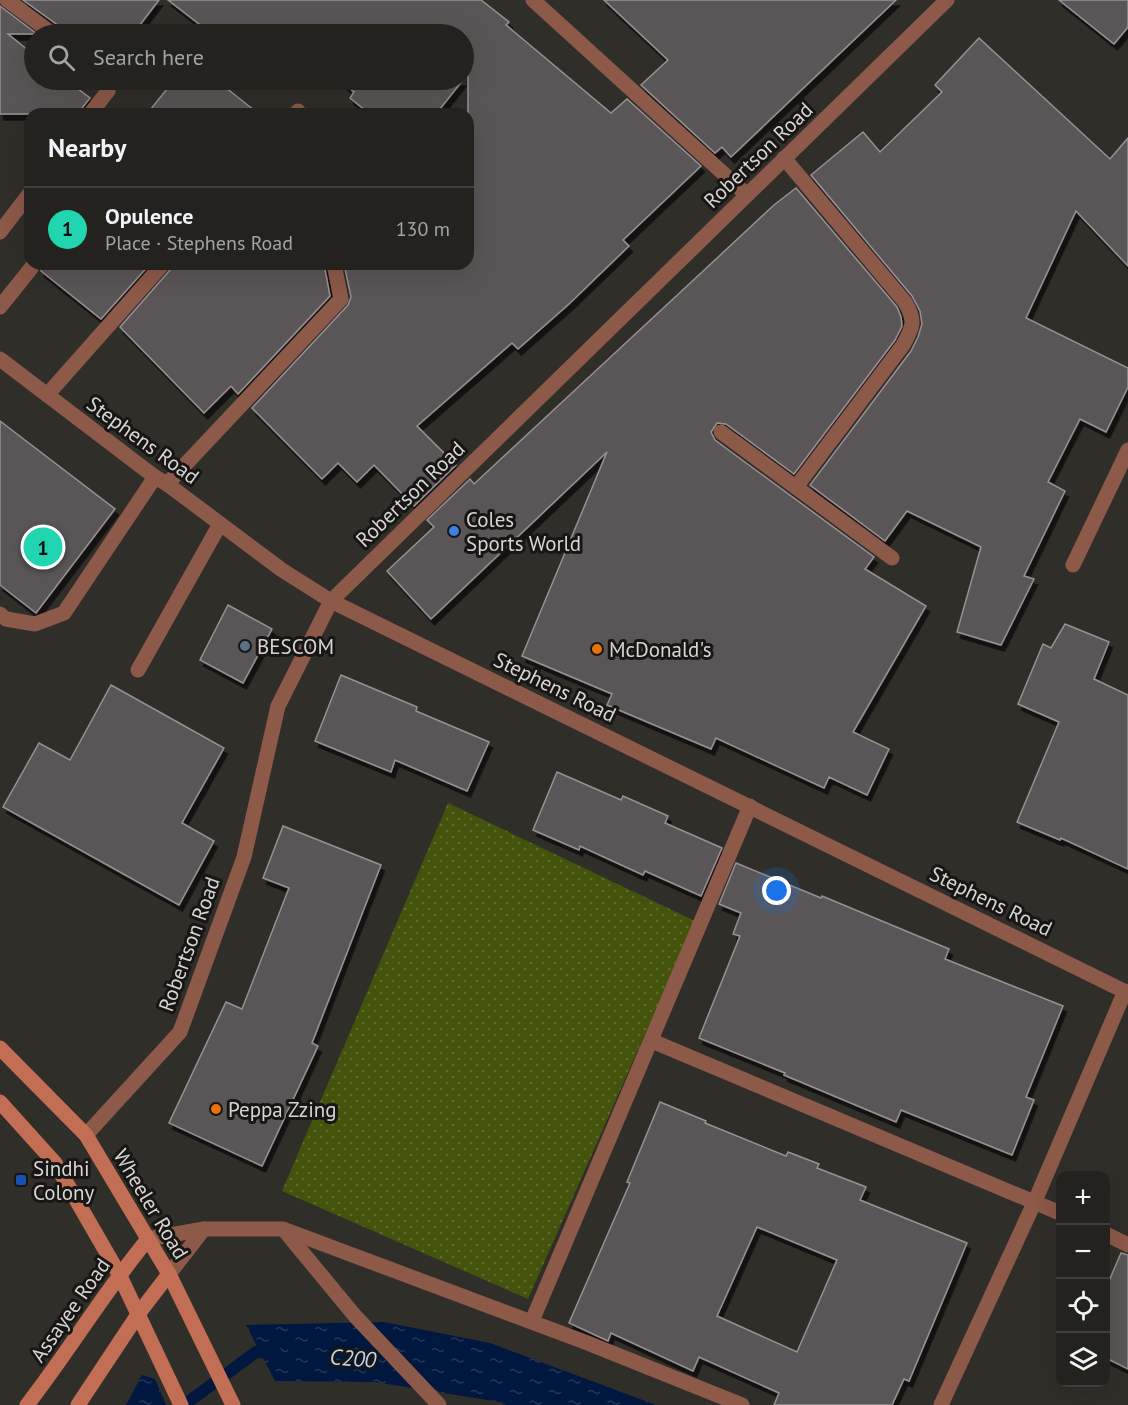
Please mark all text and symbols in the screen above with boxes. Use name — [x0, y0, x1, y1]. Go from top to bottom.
search box — [24, 24, 474, 90]
icon: search — [45, 41, 78, 74]
text: Search here — [93, 43, 204, 71]
street label: Robertson Road — [698, 96, 818, 214]
text: Nearby — [48, 131, 126, 164]
text: Opulence — [105, 202, 193, 230]
text: 1 — [62, 216, 73, 242]
text: 130 m — [396, 216, 450, 242]
text: Place · Stephens Road — [105, 230, 293, 256]
street label: Stephens Road — [81, 390, 205, 490]
street label: Robertson Road — [350, 435, 470, 553]
place label: Coles Sports World — [466, 506, 581, 557]
pin: 1 — [24, 524, 63, 570]
marker: Coles Sports World — [447, 524, 461, 538]
place label: BESCOM — [257, 633, 334, 660]
place label: McDonald's — [609, 636, 712, 663]
marker: BESCOM — [238, 639, 252, 653]
marker: McDonald's — [590, 642, 604, 656]
street label: Stephens Road — [489, 646, 621, 728]
street label: Stephens Road — [925, 860, 1057, 942]
street label: Robertson Road — [152, 873, 226, 1015]
your location — [762, 876, 791, 905]
place label: Peppa Zzing — [228, 1096, 337, 1123]
marker: Peppa Zzing — [209, 1102, 223, 1116]
street label: Wheeler Road — [107, 1144, 195, 1264]
place label: Sindhi Colony — [33, 1155, 94, 1206]
map controls — [1056, 1171, 1110, 1387]
button: + — [1056, 1171, 1110, 1225]
marker: Sindhi Colony — [14, 1173, 28, 1187]
button: − — [1056, 1225, 1110, 1279]
street label: Assayee Road — [24, 1253, 116, 1367]
button: locate — [1056, 1279, 1110, 1333]
button: layers — [1056, 1333, 1110, 1387]
water label: C200 — [329, 1342, 378, 1374]

